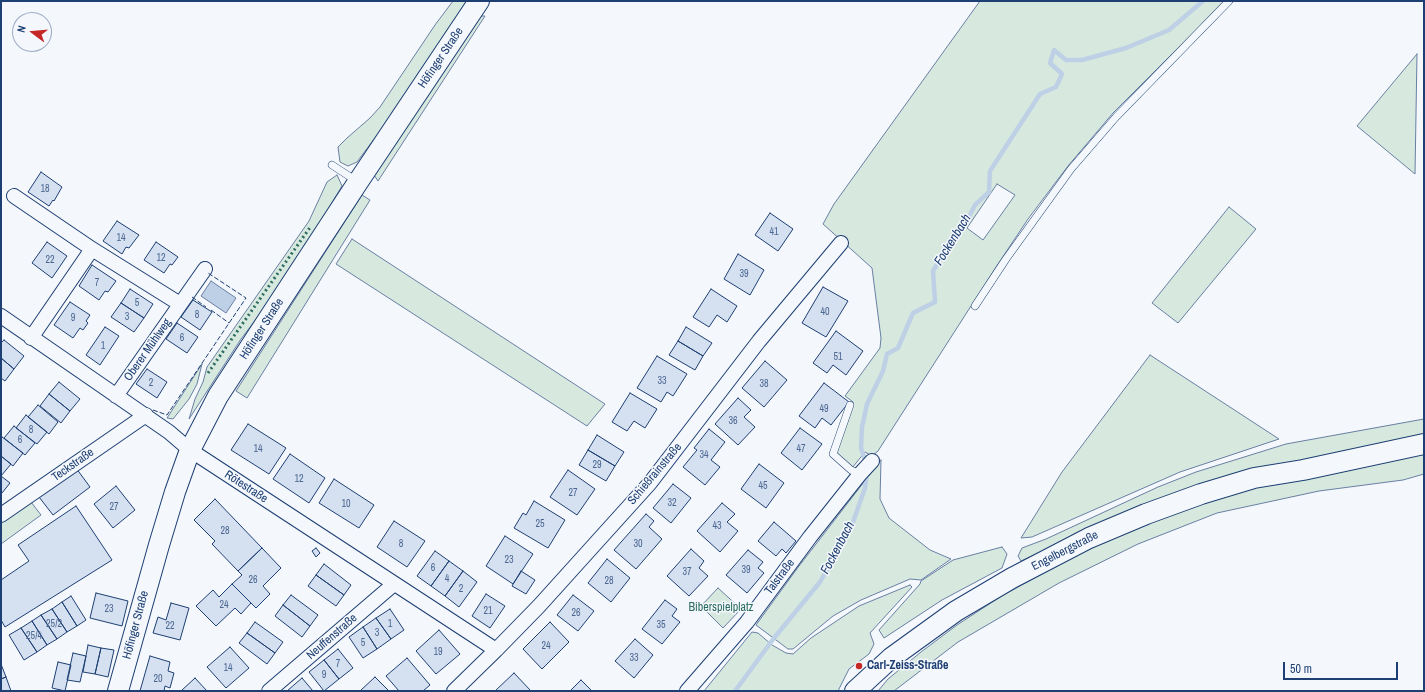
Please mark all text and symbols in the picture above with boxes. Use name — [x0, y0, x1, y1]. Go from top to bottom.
north arrow — [12, 12, 52, 52]
text: N — [14, 24, 29, 34]
street label: Höfinger Straße — [415, 25, 467, 91]
house number: 18 — [40, 183, 50, 195]
water label: Fockenbach — [931, 211, 975, 269]
house number: 41 — [769, 226, 779, 238]
house number: 14 — [116, 232, 126, 244]
house number: 12 — [156, 252, 166, 264]
house number: 22 — [45, 254, 55, 266]
house number: 39 — [739, 268, 749, 280]
house number: 7 — [95, 277, 99, 289]
street label: Höfinger Straße — [237, 296, 287, 362]
house number: 5 — [135, 297, 139, 309]
house number: 40 — [820, 306, 830, 318]
house number: 8 — [195, 309, 199, 321]
house number: 3 — [125, 311, 129, 323]
house number: 9 — [71, 312, 75, 324]
street label: Oberer Mühlweg — [121, 316, 175, 384]
house number: 6 — [180, 332, 184, 344]
house number: 1 — [101, 340, 105, 352]
house number: 51 — [833, 351, 843, 363]
house number: 33 — [657, 375, 667, 387]
house number: 2 — [149, 377, 153, 389]
house number: 38 — [759, 378, 769, 390]
house number: 49 — [819, 403, 829, 415]
house number: 36 — [728, 415, 738, 427]
house number: 8 — [29, 424, 33, 436]
house number: 6 — [18, 434, 22, 446]
street label: Schießrainstraße — [625, 440, 685, 508]
house number: 14 — [253, 443, 263, 455]
house number: 47 — [796, 443, 806, 455]
street label: Teckstraße — [49, 445, 97, 485]
house number: 34 — [699, 449, 709, 461]
house number: 29 — [592, 459, 602, 471]
street label: Rötestraße — [222, 468, 270, 506]
house number: 12 — [294, 473, 304, 485]
house number: 45 — [758, 480, 768, 492]
house number: 27 — [568, 487, 578, 499]
house number: 32 — [667, 497, 677, 509]
house number: 10 — [341, 498, 351, 510]
house number: 27 — [109, 501, 119, 513]
house number: 25 — [535, 518, 545, 530]
water label: Fockenbach — [818, 519, 858, 577]
house number: 43 — [712, 520, 722, 532]
house number: 28 — [220, 525, 230, 537]
street label: Engelbergstraße — [1029, 528, 1101, 574]
house number: 8 — [399, 538, 403, 550]
house number: 30 — [633, 538, 643, 550]
house number: 23 — [504, 554, 514, 566]
street label: Talstraße — [762, 556, 798, 598]
house number: 6 — [431, 562, 435, 574]
house number: 39 — [741, 564, 751, 576]
house number: 37 — [682, 566, 692, 578]
house number: 4 — [445, 573, 449, 585]
house number: 26 — [248, 574, 258, 586]
house number: 28 — [604, 575, 614, 587]
house number: 2 — [459, 583, 463, 595]
street label: Höfinger Straße — [120, 589, 152, 661]
house number: 24 — [219, 599, 229, 611]
park label: Biberspielplatz — [688, 601, 754, 615]
house number: 23 — [104, 603, 114, 615]
house number: 21 — [483, 605, 493, 617]
house number: 26 — [571, 607, 581, 619]
street label: Neuffenstraße — [304, 611, 360, 663]
house number: 25/2 — [46, 618, 62, 630]
house number: 1 — [388, 618, 392, 630]
house number: 35 — [656, 619, 666, 631]
house number: 22 — [165, 620, 175, 632]
house number: 3 — [375, 627, 379, 639]
house number: 25/4 — [26, 630, 42, 642]
house number: 5 — [361, 637, 365, 649]
house number: 24 — [541, 640, 551, 652]
house number: 19 — [433, 646, 443, 658]
house number: 33 — [629, 652, 639, 664]
scale bar — [1285, 654, 1400, 680]
house number: 7 — [336, 658, 340, 670]
place label: Carl-Zeiss-Straße — [867, 659, 948, 673]
marker: Carl-Zeiss-Straße — [854, 661, 864, 671]
text: 50 m — [1290, 661, 1312, 677]
house number: 14 — [223, 662, 233, 674]
house number: 9 — [322, 669, 326, 681]
house number: 20 — [153, 673, 163, 685]

